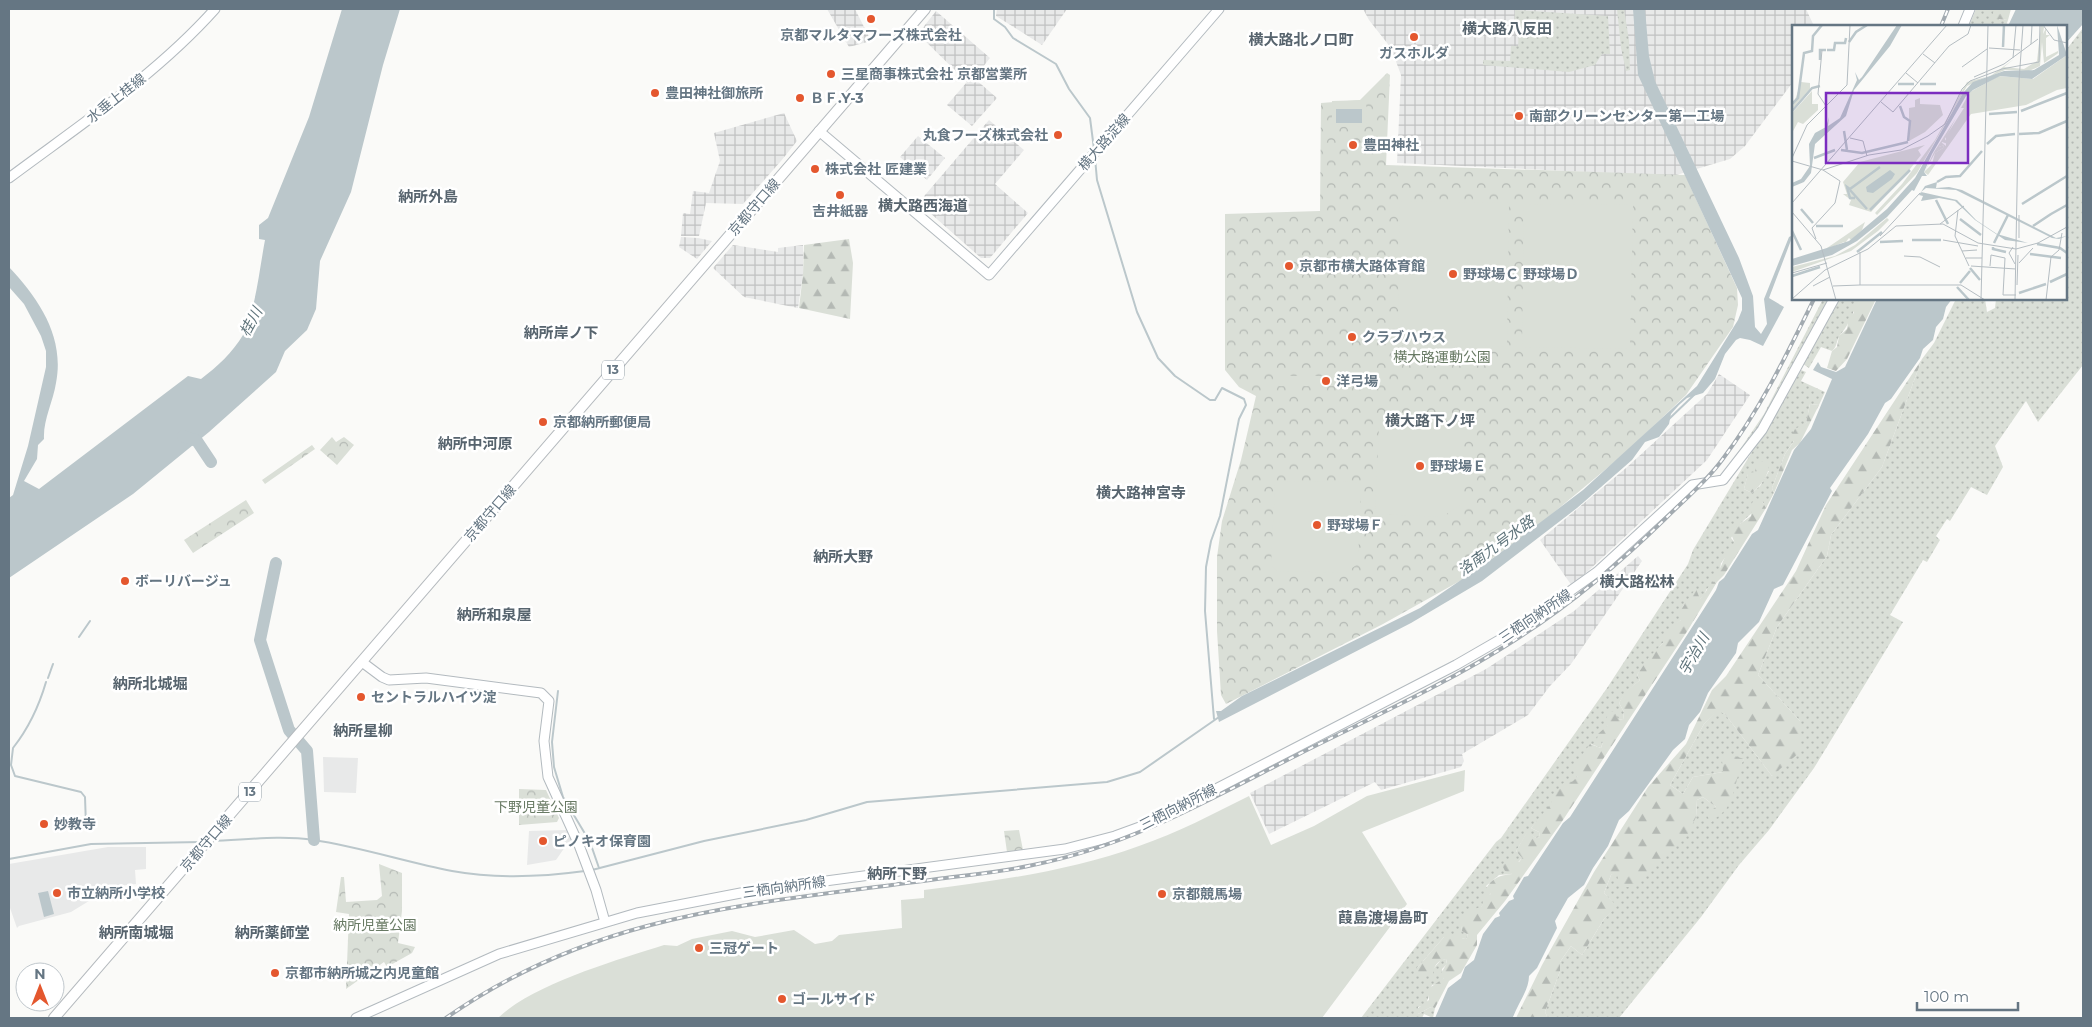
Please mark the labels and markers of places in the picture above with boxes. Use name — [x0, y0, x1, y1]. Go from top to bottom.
marker: 京都マルタマフーズ株式会社 — [865, 13, 877, 25]
place label: 京都マルタマフーズ株式会社 — [780, 26, 962, 44]
marker: ガスホルダ — [1408, 31, 1420, 43]
place label: ガスホルダ — [1379, 44, 1449, 62]
place label: 三星商事株式会社 京都営業所 — [841, 65, 1027, 83]
marker: 三星商事株式会社 京都営業所 — [825, 68, 837, 80]
place label: 豊田神社御旅所 — [665, 84, 763, 102]
marker: 豊田神社御旅所 — [649, 87, 661, 99]
place label: ＢＦ.Y-3 — [810, 89, 864, 107]
marker: ＢＦ.Y-3 — [794, 92, 806, 104]
place label: 南部クリーンセンター第一工場 — [1529, 107, 1724, 125]
marker: 南部クリーンセンター第一工場 — [1513, 110, 1525, 122]
place label: 丸食フーズ株式会社 — [923, 126, 1048, 144]
marker: 丸食フーズ株式会社 — [1052, 129, 1064, 141]
place label: 豊田神社 — [1363, 136, 1419, 154]
marker: 豊田神社 — [1347, 139, 1359, 151]
place label: 株式会社 匠建業 — [825, 160, 927, 178]
marker: 株式会社 匠建業 — [809, 163, 821, 175]
marker: 吉井紙器 — [834, 189, 846, 201]
place label: 吉井紙器 — [812, 202, 869, 220]
place label: 京都市横大路体育館 — [1299, 257, 1425, 275]
marker: 京都市横大路体育館 — [1283, 260, 1295, 272]
place label: 野球場Ｃ 野球場Ｄ — [1463, 265, 1579, 283]
marker: 野球場Ｃ 野球場Ｄ — [1447, 268, 1459, 280]
place label: クラブハウス — [1362, 328, 1446, 346]
marker: クラブハウス — [1346, 331, 1358, 343]
place label: 洋弓場 — [1336, 372, 1378, 390]
marker: 洋弓場 — [1320, 375, 1332, 387]
place label: 京都納所郵便局 — [553, 413, 651, 431]
marker: 京都納所郵便局 — [537, 416, 549, 428]
place label: 野球場Ｅ — [1430, 457, 1486, 475]
marker: 野球場Ｅ — [1414, 460, 1426, 472]
place label: 野球場Ｆ — [1327, 516, 1383, 534]
marker: 野球場Ｆ — [1311, 519, 1323, 531]
place label: ボーリバージュ — [135, 572, 232, 590]
marker: ボーリバージュ — [119, 575, 131, 587]
place label: セントラルハイツ淀 — [371, 688, 497, 706]
marker: セントラルハイツ淀 — [355, 691, 367, 703]
place label: 妙教寺 — [54, 815, 96, 833]
marker: 妙教寺 — [38, 818, 50, 830]
place label: ピノキオ保育園 — [553, 832, 651, 850]
marker: ピノキオ保育園 — [537, 835, 549, 847]
place label: 市立納所小学校 — [67, 884, 165, 902]
place label: 京都競馬場 — [1172, 885, 1242, 903]
marker: 市立納所小学校 — [51, 887, 63, 899]
marker: 京都競馬場 — [1156, 888, 1168, 900]
place label: 三冠ゲート — [709, 939, 779, 957]
marker: 三冠ゲート — [693, 942, 705, 954]
place label: 京都市納所城之内児童館 — [285, 964, 439, 982]
marker: 京都市納所城之内児童館 — [269, 967, 281, 979]
place label: ゴールサイド — [792, 990, 876, 1008]
marker: ゴールサイド — [776, 993, 788, 1005]

